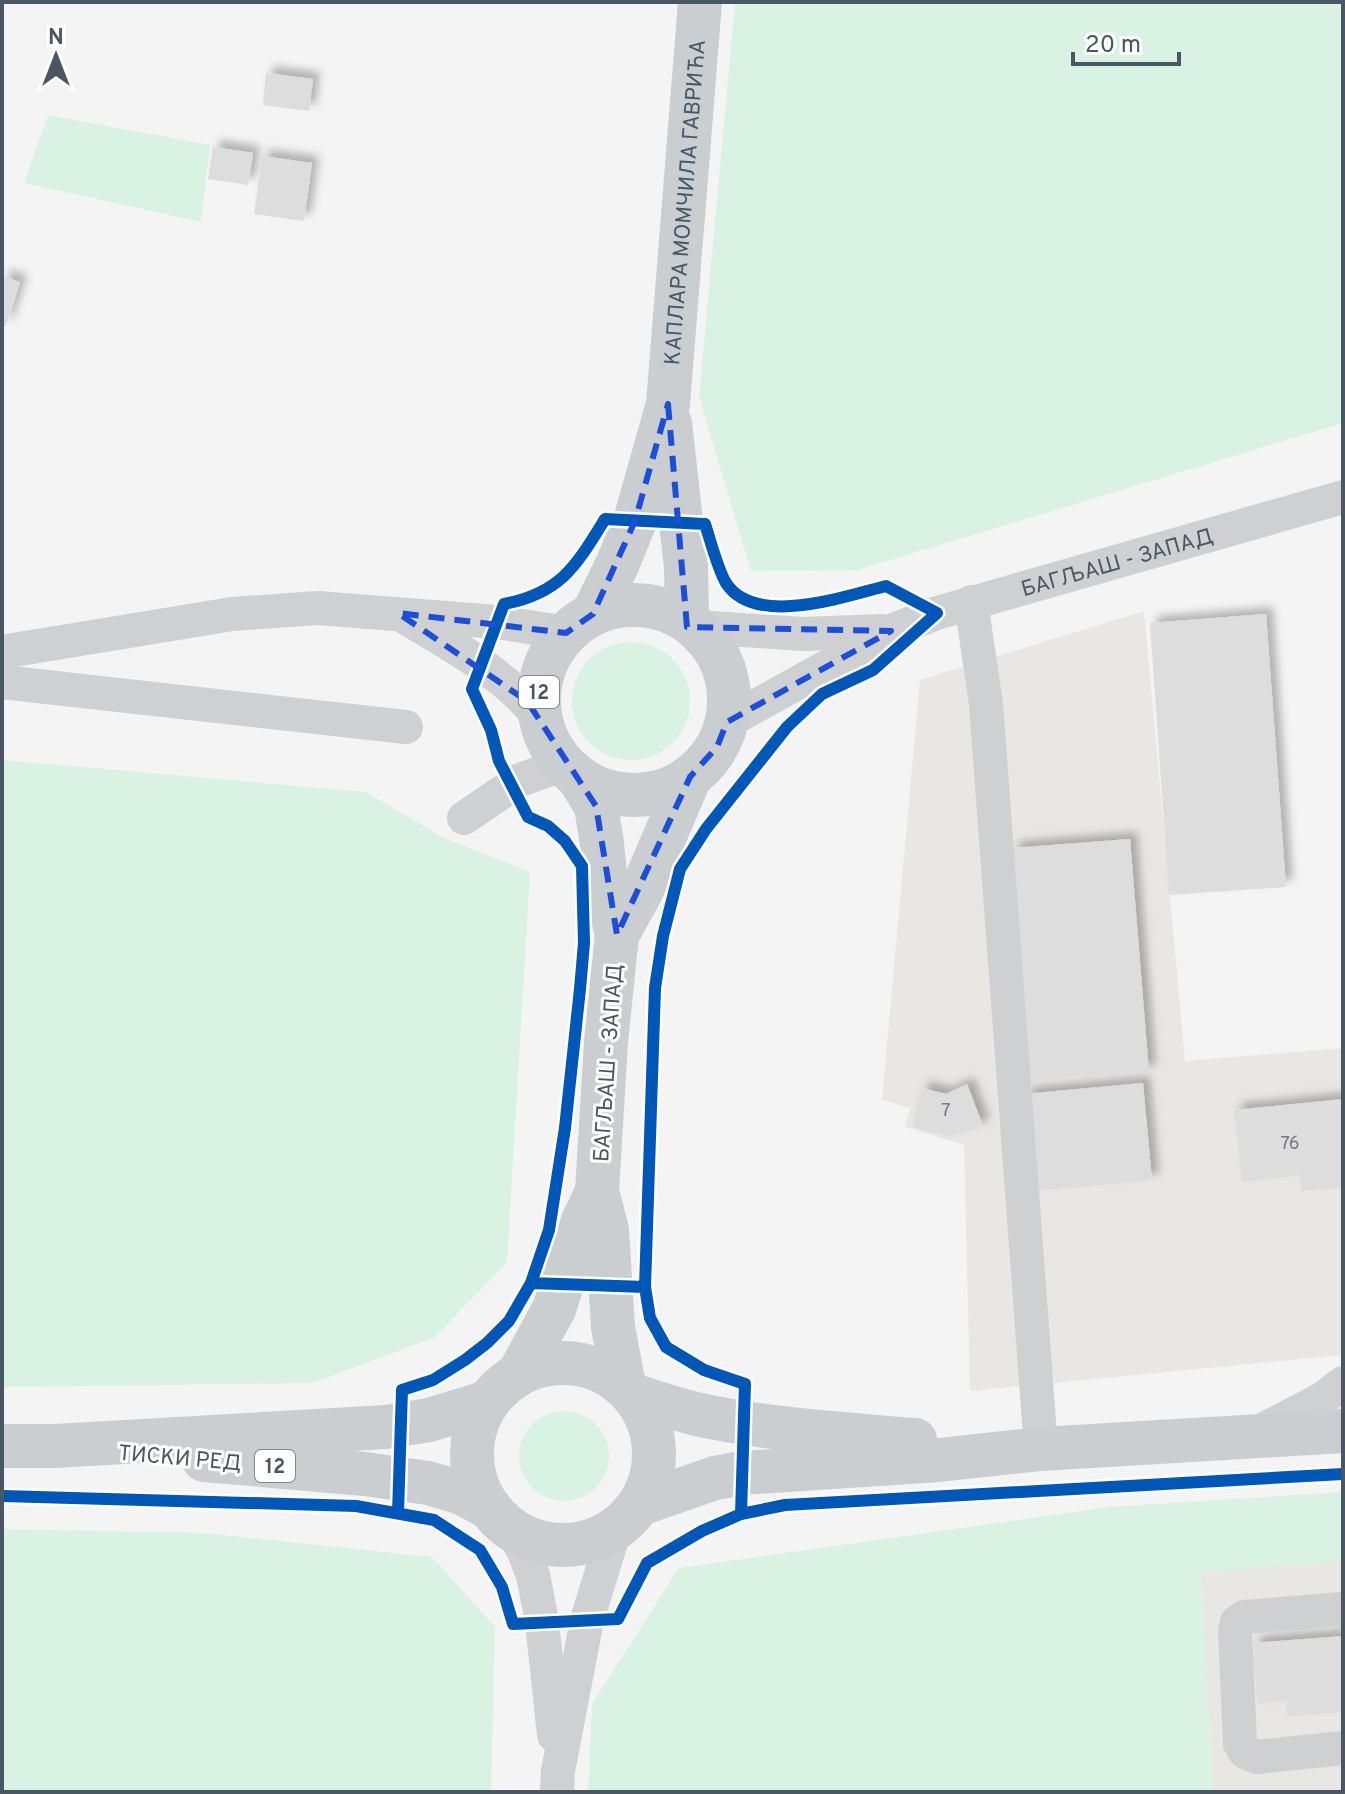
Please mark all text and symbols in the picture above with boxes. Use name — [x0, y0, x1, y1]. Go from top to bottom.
north arrow — [16, 16, 96, 96]
scale bar — [1073, 16, 1179, 66]
text: N — [48, 25, 64, 52]
text: 20 m — [1085, 31, 1141, 61]
street label: КАПЛАРА МОМЧИЛА ГАВРИЋА — [660, 39, 713, 366]
street label: БАГЉАШ - ЗАПАД — [1018, 524, 1217, 604]
road number: 12 — [519, 676, 559, 708]
street label: БАГЉАШ - ЗАПАД — [589, 963, 630, 1163]
house number: 7 — [941, 1100, 951, 1123]
house number: 76 — [1280, 1133, 1300, 1156]
street label: ТИСКИ РЕД — [117, 1441, 243, 1478]
road number: 12 — [255, 1450, 295, 1482]

